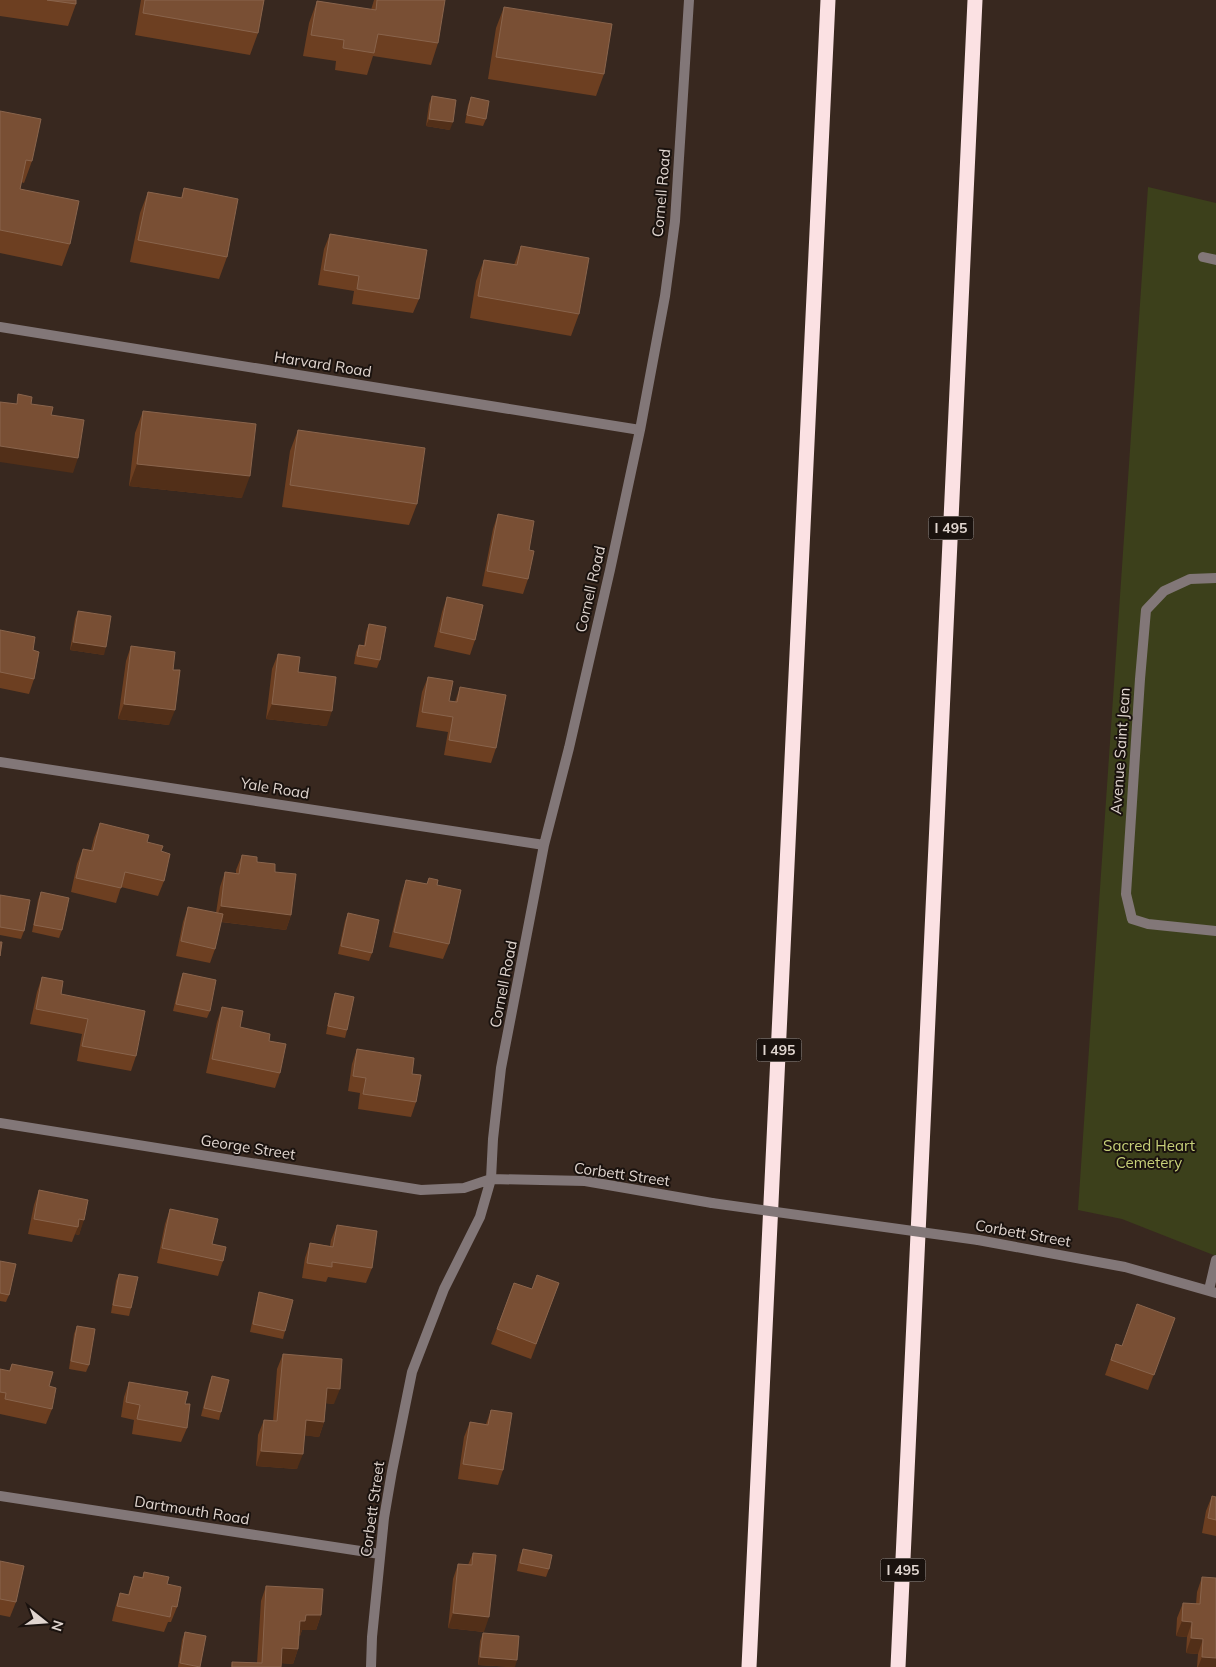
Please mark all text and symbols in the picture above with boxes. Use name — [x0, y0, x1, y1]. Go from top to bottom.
street label: Cornell Road — [648, 148, 674, 238]
street label: Harvard Road — [273, 347, 373, 381]
road number: I 495 — [928, 516, 974, 540]
street label: Cornell Road — [571, 544, 609, 634]
street label: Avenue Saint Jean — [1106, 687, 1134, 815]
street label: Yale Road — [238, 773, 311, 803]
street label: Cornell Road — [485, 939, 521, 1029]
road number: I 495 — [756, 1038, 802, 1062]
street label: George Street — [199, 1130, 297, 1164]
park label: Sacred Heart Cemetery — [1103, 1136, 1195, 1172]
street label: Corbett Street — [573, 1158, 671, 1190]
street label: Corbett Street — [974, 1215, 1072, 1251]
street label: Corbett Street — [356, 1460, 388, 1558]
street label: Dartmouth Road — [133, 1492, 251, 1528]
road number: I 495 — [880, 1558, 926, 1582]
north arrow — [20, 1597, 70, 1647]
text: N — [47, 1618, 68, 1633]

